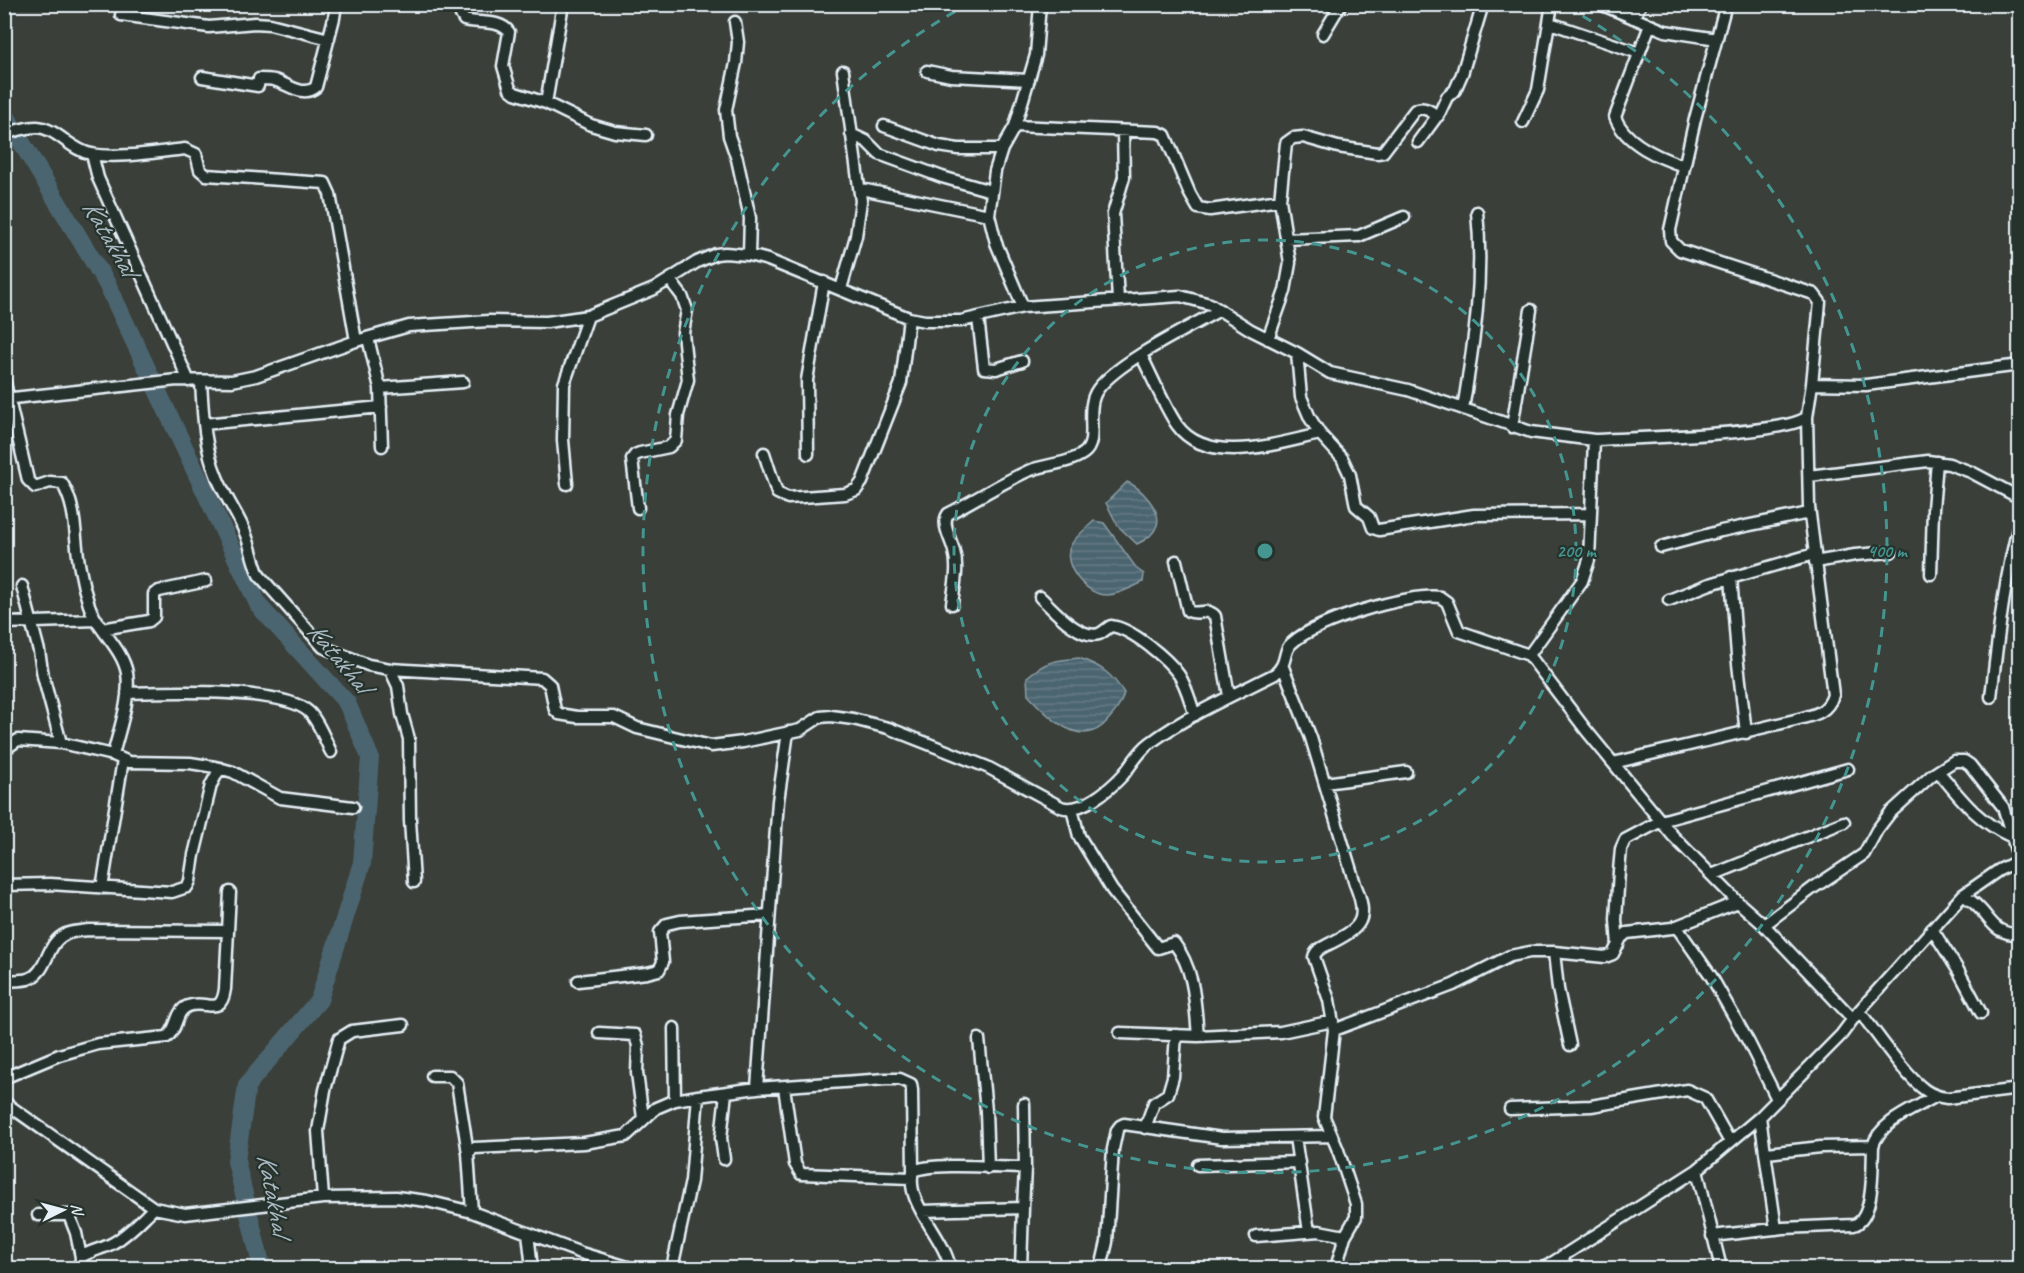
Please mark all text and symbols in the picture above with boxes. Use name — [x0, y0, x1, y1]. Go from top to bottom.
water label: Katakhal — [75, 193, 150, 289]
text: 200 m — [1557, 540, 1597, 562]
text: 400 m — [1868, 540, 1908, 562]
centre of rings — [1255, 541, 1275, 561]
water label: Katakhal — [300, 615, 384, 706]
water label: Katakhal — [250, 1151, 300, 1247]
north arrow — [33, 1180, 93, 1240]
text: N — [66, 1203, 88, 1218]

